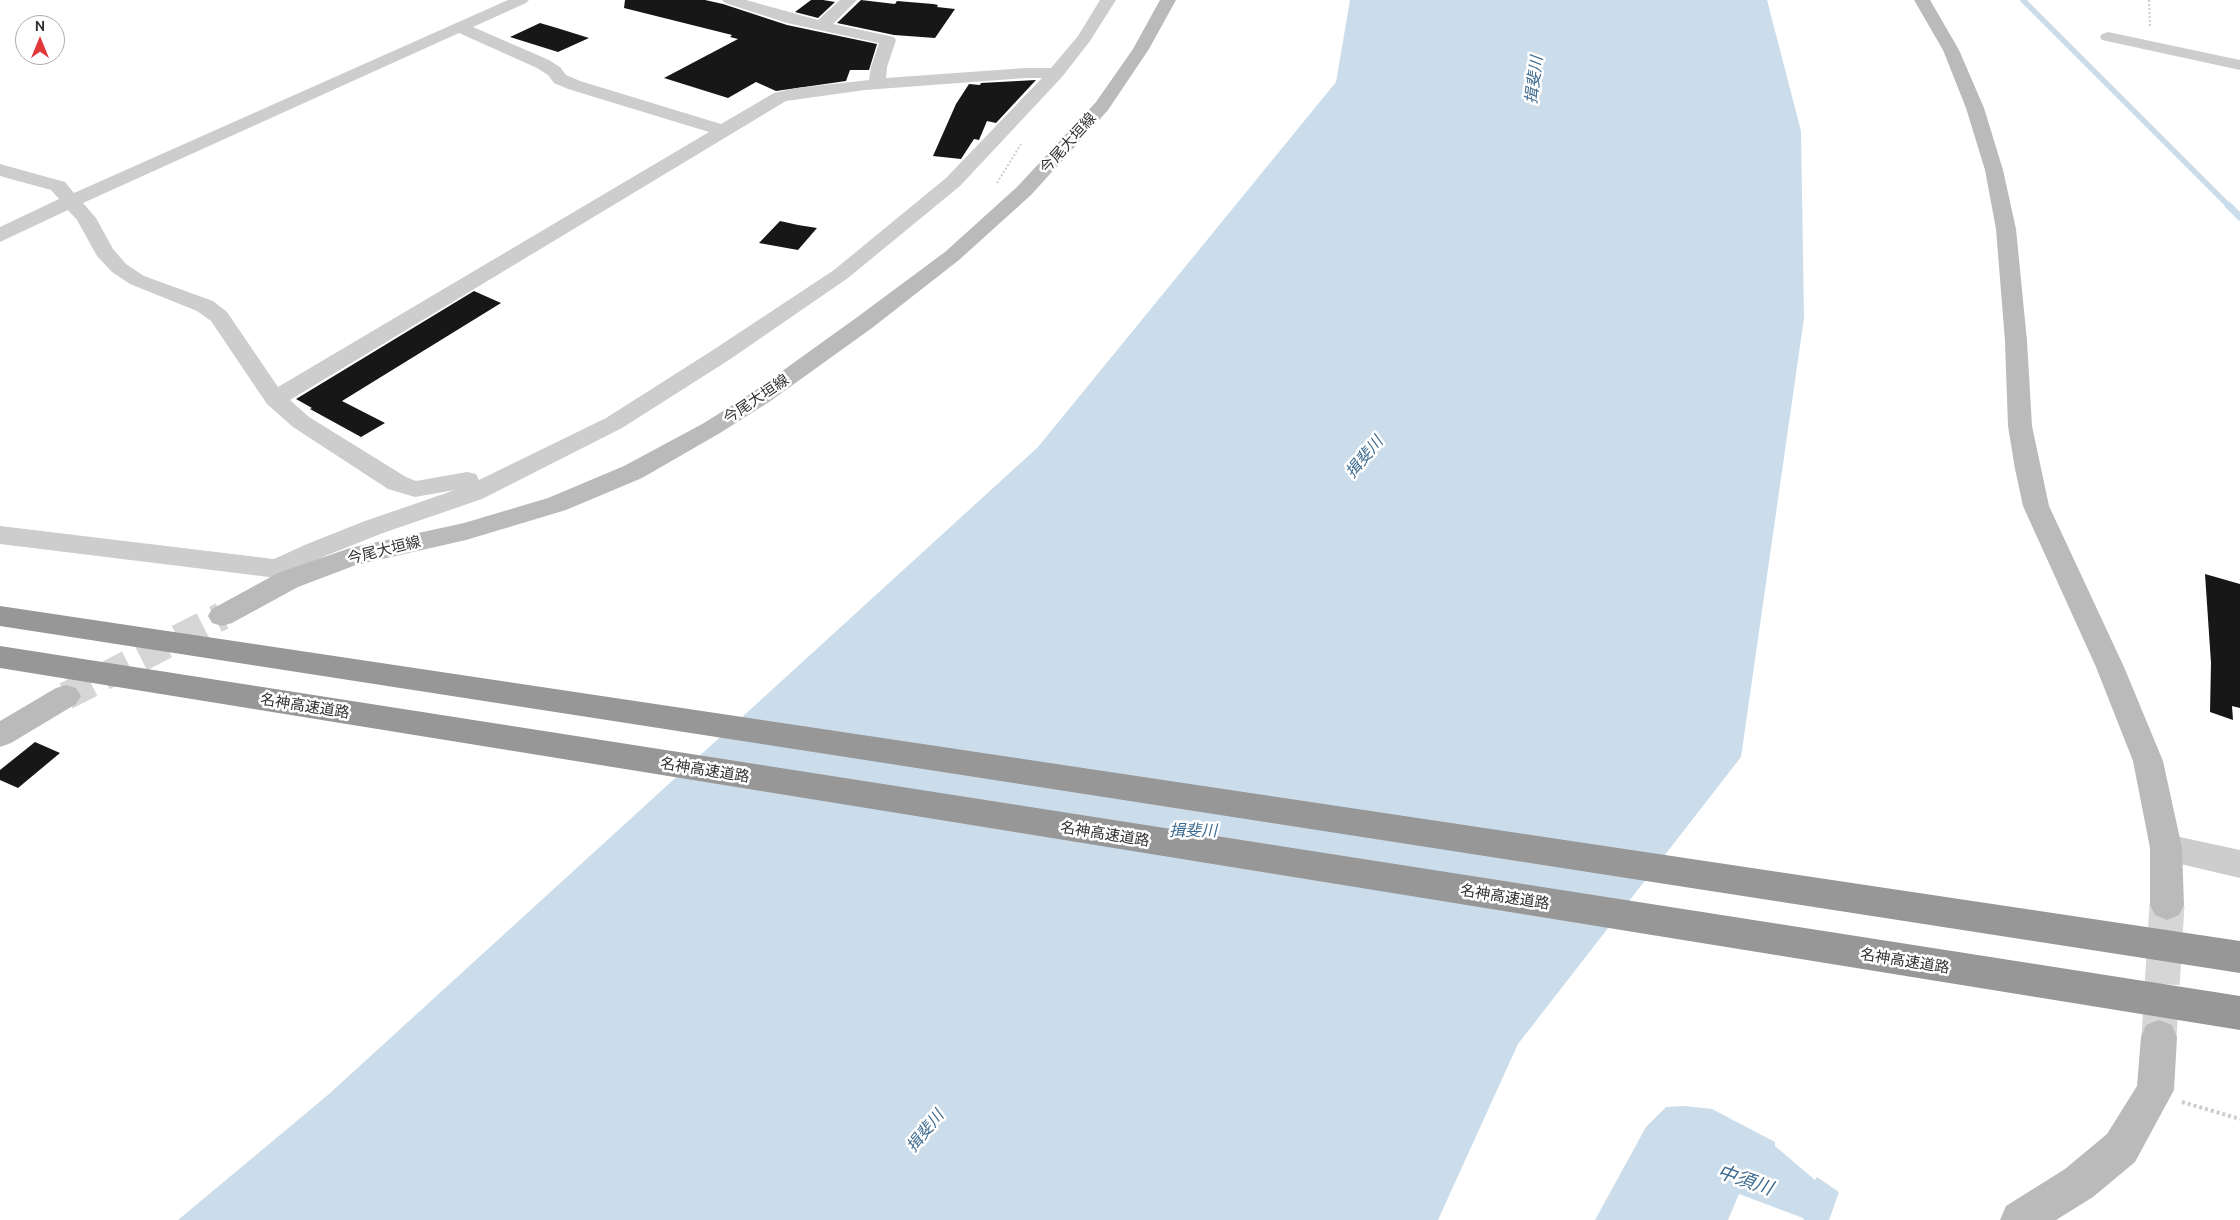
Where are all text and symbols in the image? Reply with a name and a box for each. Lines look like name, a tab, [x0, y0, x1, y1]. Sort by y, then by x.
north arrow	[15, 15, 65, 65]
text: N	[35, 18, 45, 34]
water label: 揖斐川	[1522, 55, 1546, 105]
street label: 今尾大垣線	[1036, 109, 1100, 177]
street label: 今尾大垣線	[720, 371, 792, 427]
water label: 揖斐川	[1341, 432, 1387, 482]
street label: 今尾大垣線	[345, 532, 423, 568]
street label: 名神高速道路	[259, 690, 351, 722]
street label: 名神高速道路	[659, 754, 751, 786]
street label: 名神高速道路	[1059, 818, 1151, 850]
water label: 揖斐川	[1169, 821, 1217, 841]
street label: 名神高速道路	[1459, 881, 1551, 913]
street label: 名神高速道路	[1859, 945, 1951, 977]
water label: 揖斐川	[902, 1106, 948, 1156]
water label: 中須川	[1714, 1160, 1776, 1200]

